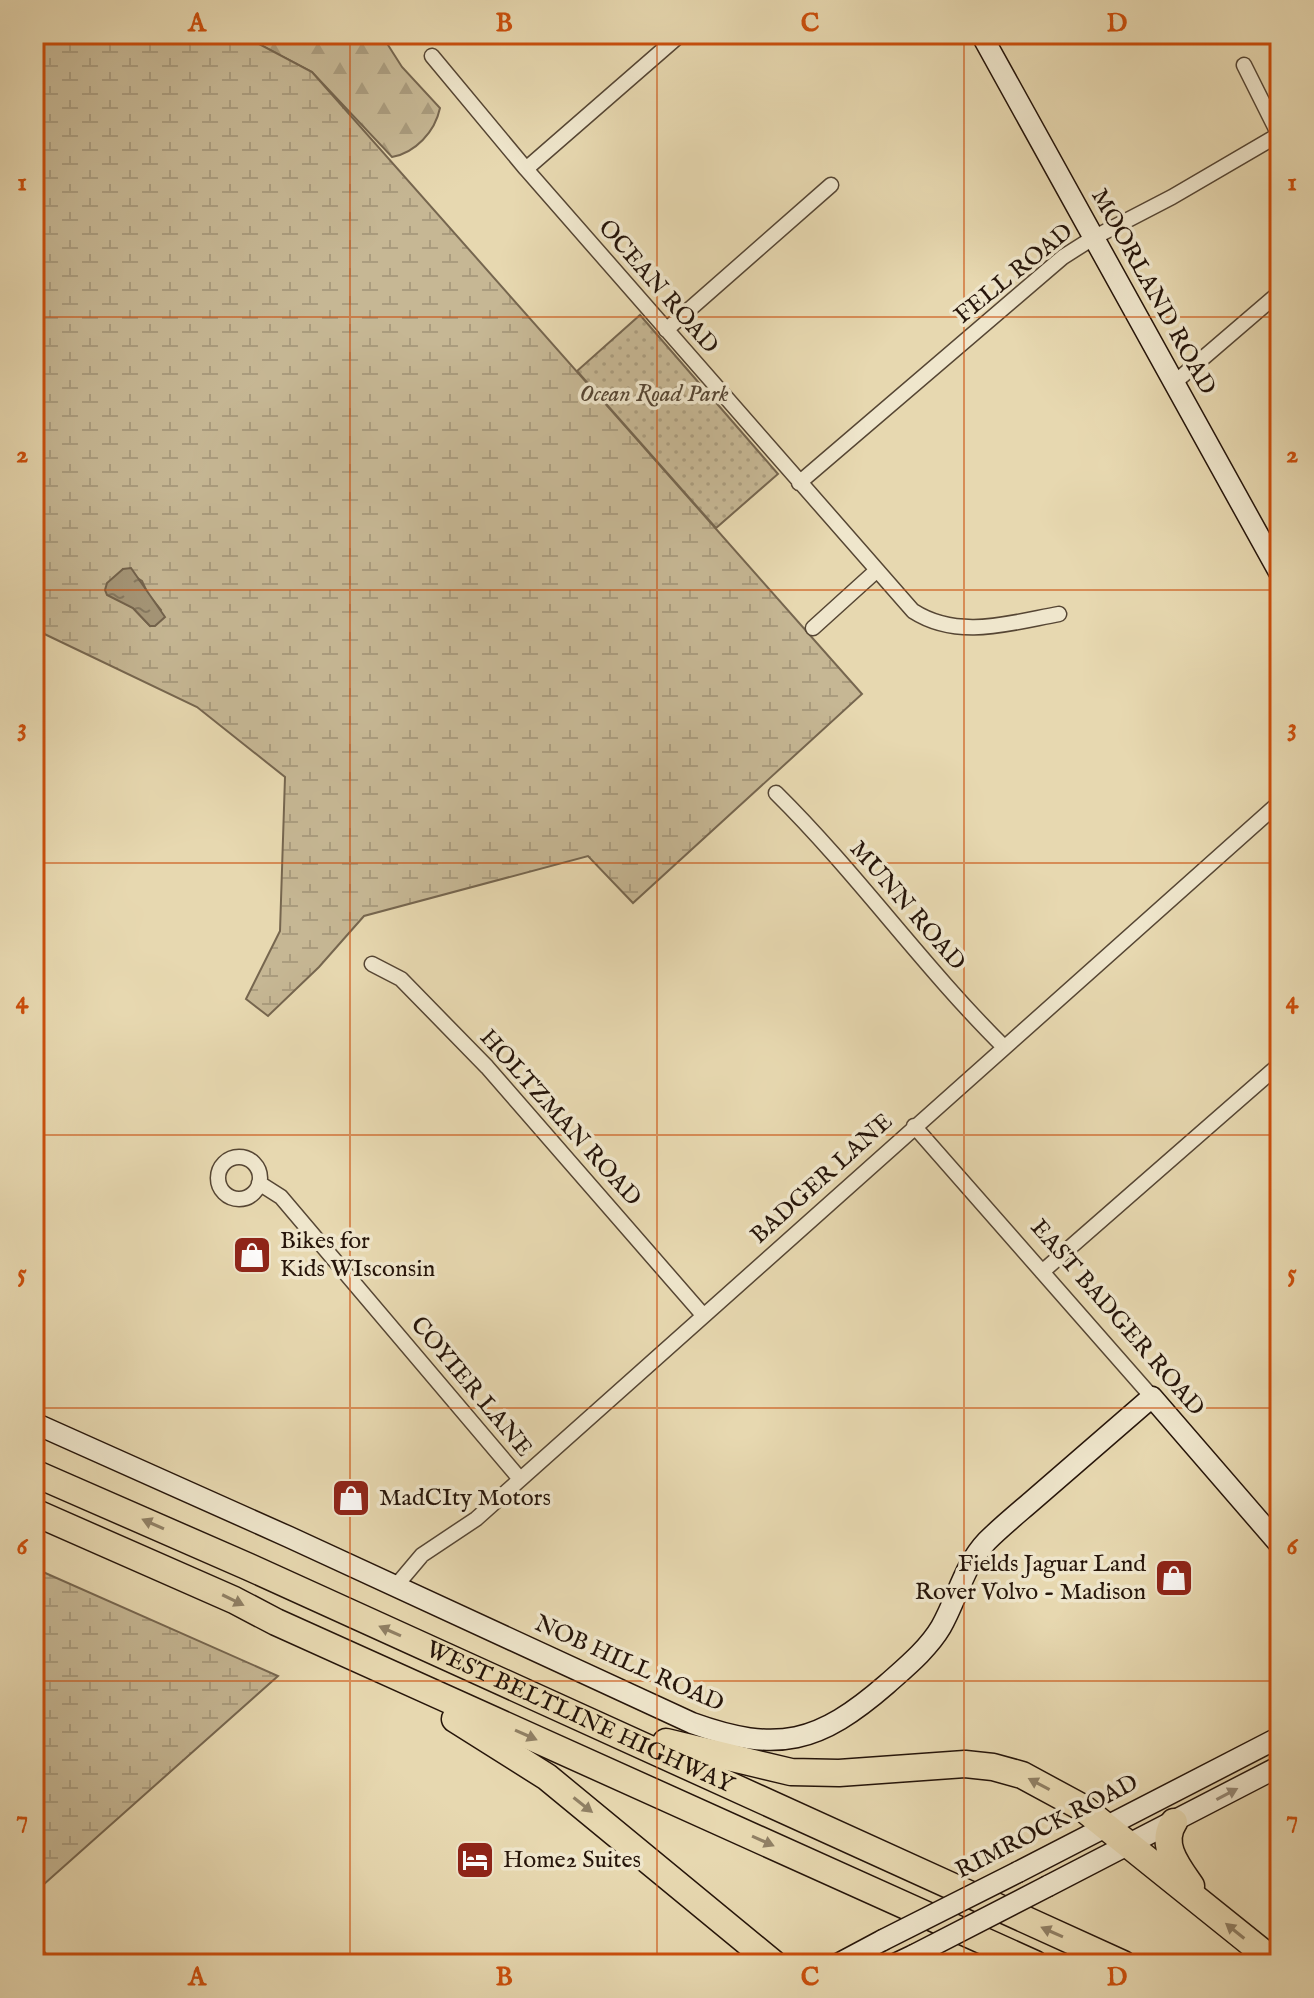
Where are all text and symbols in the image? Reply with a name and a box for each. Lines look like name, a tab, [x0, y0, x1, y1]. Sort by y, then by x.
text: A	[187, 7, 207, 40]
text: B	[495, 7, 513, 40]
text: C	[801, 7, 820, 40]
text: D	[1107, 7, 1128, 40]
text: 1	[17, 166, 27, 199]
text: 1	[1287, 166, 1297, 199]
street label: MOORLAND ROAD	[1083, 183, 1223, 401]
street label: OCEAN ROAD	[591, 213, 725, 361]
street label: FELL ROAD	[948, 217, 1080, 331]
park label: Ocean Road Park	[579, 379, 729, 410]
text: 2	[16, 438, 28, 471]
text: 2	[1286, 438, 1298, 471]
text: 3	[17, 711, 27, 744]
text: 3	[1287, 711, 1297, 744]
street label: MUNN ROAD	[842, 835, 972, 977]
text: 4	[16, 984, 30, 1017]
text: 4	[1286, 984, 1300, 1017]
street label: HOLTZMAN ROAD	[472, 1023, 648, 1213]
street label: BADGER LANE	[744, 1107, 900, 1251]
street label: EAST BADGER ROAD	[1023, 1213, 1211, 1423]
place label: Bikes for Kids WIsconsin	[280, 1226, 436, 1285]
shop icon: Bikes for Kids WIsconsin	[231, 1234, 273, 1276]
text: 5	[17, 1257, 27, 1290]
text: 5	[1287, 1257, 1297, 1290]
street label: COYIER LANE	[403, 1310, 539, 1464]
shop icon: MadCIty Motors	[330, 1477, 372, 1519]
place label: MadCIty Motors	[379, 1483, 551, 1514]
one-way arrow	[141, 1517, 165, 1531]
text: 6	[17, 1530, 29, 1563]
text: 6	[1287, 1530, 1299, 1563]
place label: Fields Jaguar Land Rover Volvo - Madison	[915, 1549, 1146, 1608]
shop icon: Fields Jaguar Land Rover Volvo - Madison	[1153, 1557, 1195, 1599]
one-way arrow	[222, 1593, 245, 1607]
street label: NOB HILL ROAD	[529, 1608, 729, 1720]
one-way arrow	[379, 1624, 402, 1638]
street label: WEST BELTLINE HIGHWAY	[421, 1634, 740, 1801]
one-way arrow	[514, 1728, 538, 1741]
street label: RIMROCK ROAD	[950, 1768, 1144, 1886]
one-way arrow	[1028, 1777, 1051, 1790]
one-way arrow	[1216, 1788, 1238, 1802]
one-way arrow	[573, 1797, 593, 1813]
text: 7	[16, 1803, 28, 1836]
text: 7	[1286, 1803, 1298, 1836]
one-way arrow	[751, 1835, 775, 1848]
hotel icon: Home2 Suites	[454, 1839, 496, 1881]
place label: Home2 Suites	[503, 1845, 641, 1876]
one-way arrow	[1225, 1923, 1245, 1940]
one-way arrow	[1040, 1925, 1064, 1938]
text: A	[187, 1961, 207, 1994]
text: B	[495, 1961, 513, 1994]
text: C	[801, 1961, 820, 1994]
text: D	[1107, 1961, 1128, 1994]

